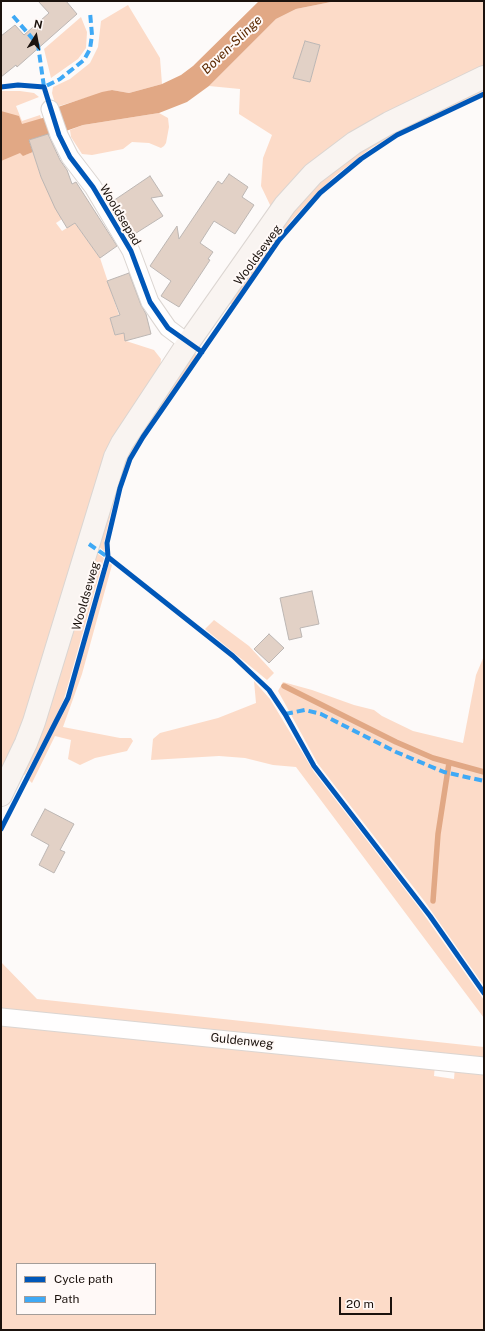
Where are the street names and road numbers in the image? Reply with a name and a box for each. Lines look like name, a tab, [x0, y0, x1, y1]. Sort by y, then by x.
street label: Wooldsepad	[96, 182, 144, 248]
street label: Wooldseweg	[231, 222, 285, 288]
street label: Wooldseweg	[69, 560, 103, 632]
street label: Guldenweg	[210, 1031, 274, 1051]

